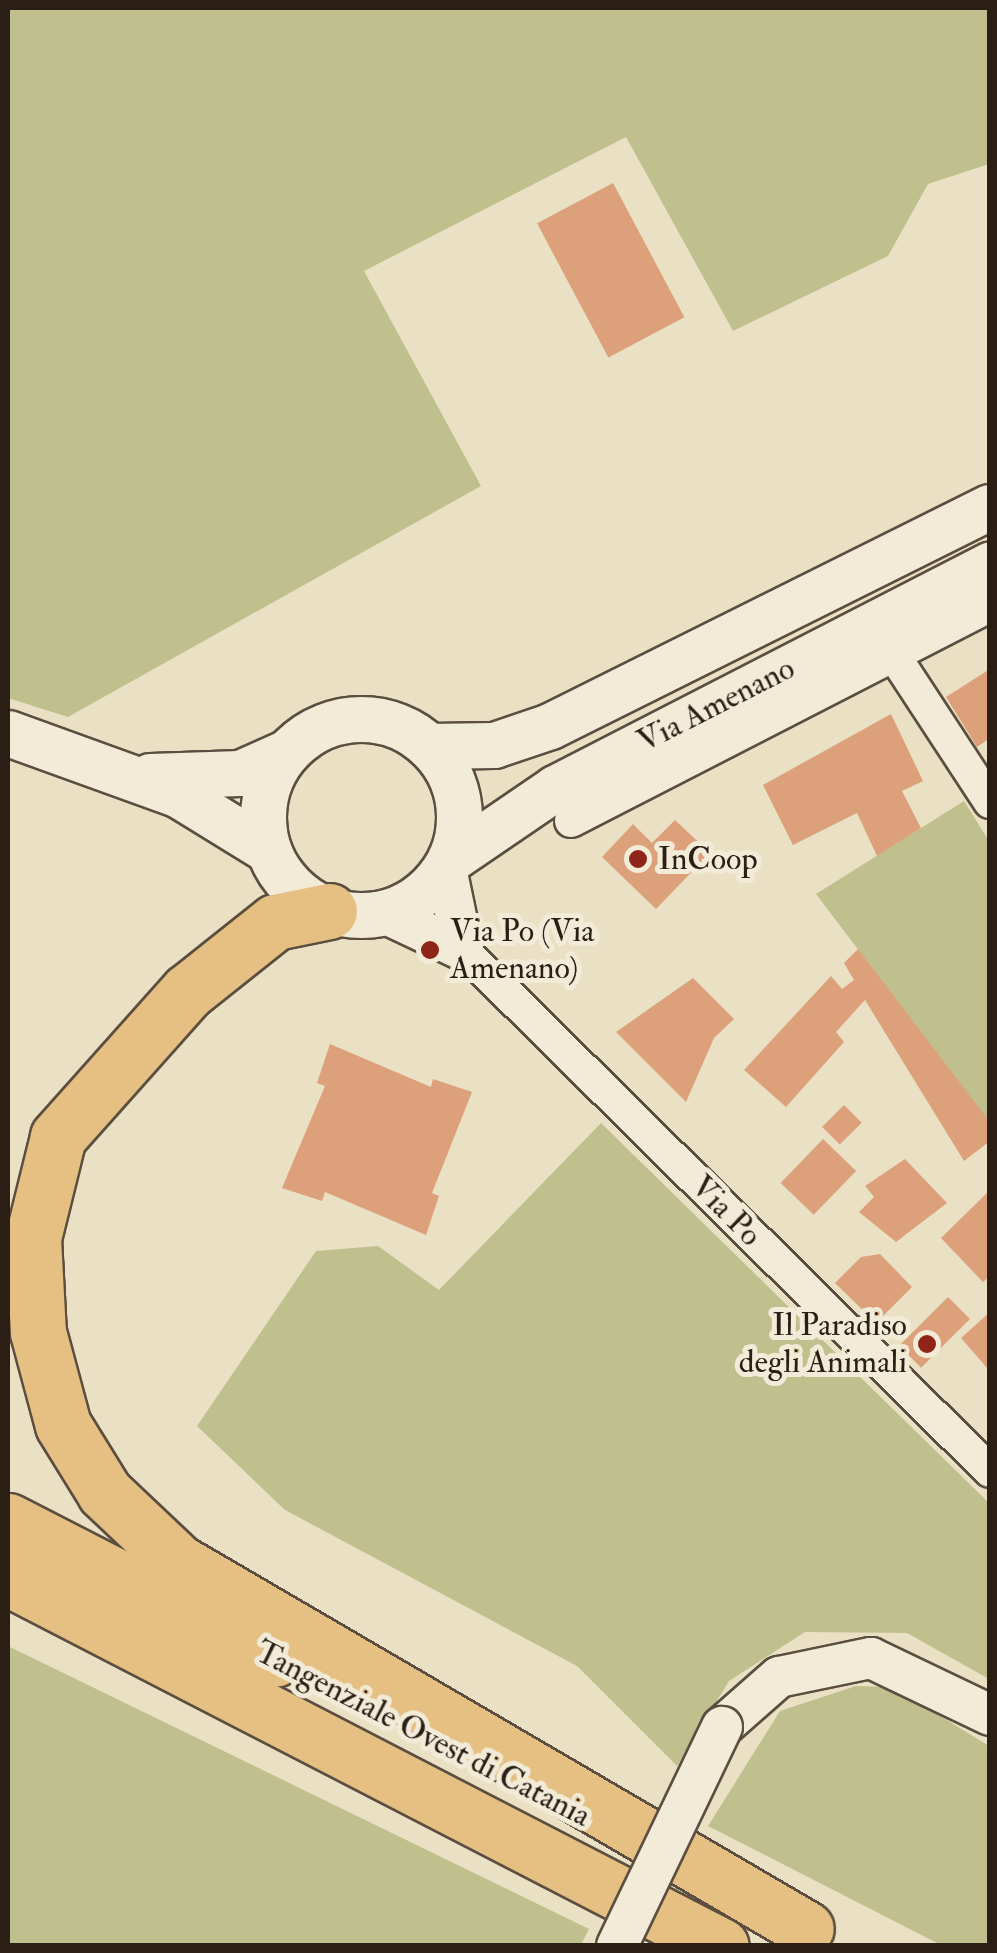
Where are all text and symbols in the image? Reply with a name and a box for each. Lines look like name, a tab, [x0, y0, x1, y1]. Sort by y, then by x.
street label: Via Amenano	[631, 649, 801, 761]
place label: InCoop	[658, 840, 758, 878]
marker: InCoop	[627, 848, 649, 870]
place label: Via Po (Via Amenano)	[450, 913, 594, 988]
marker: Via Po (Via Amenano)	[419, 939, 441, 961]
street label: Via Po	[683, 1168, 769, 1254]
place label: Il Paradiso degli Animali	[739, 1307, 907, 1382]
marker: Il Paradiso degli Animali	[916, 1333, 938, 1355]
street label: Tangenziale Ovest di Catania	[249, 1633, 597, 1835]

